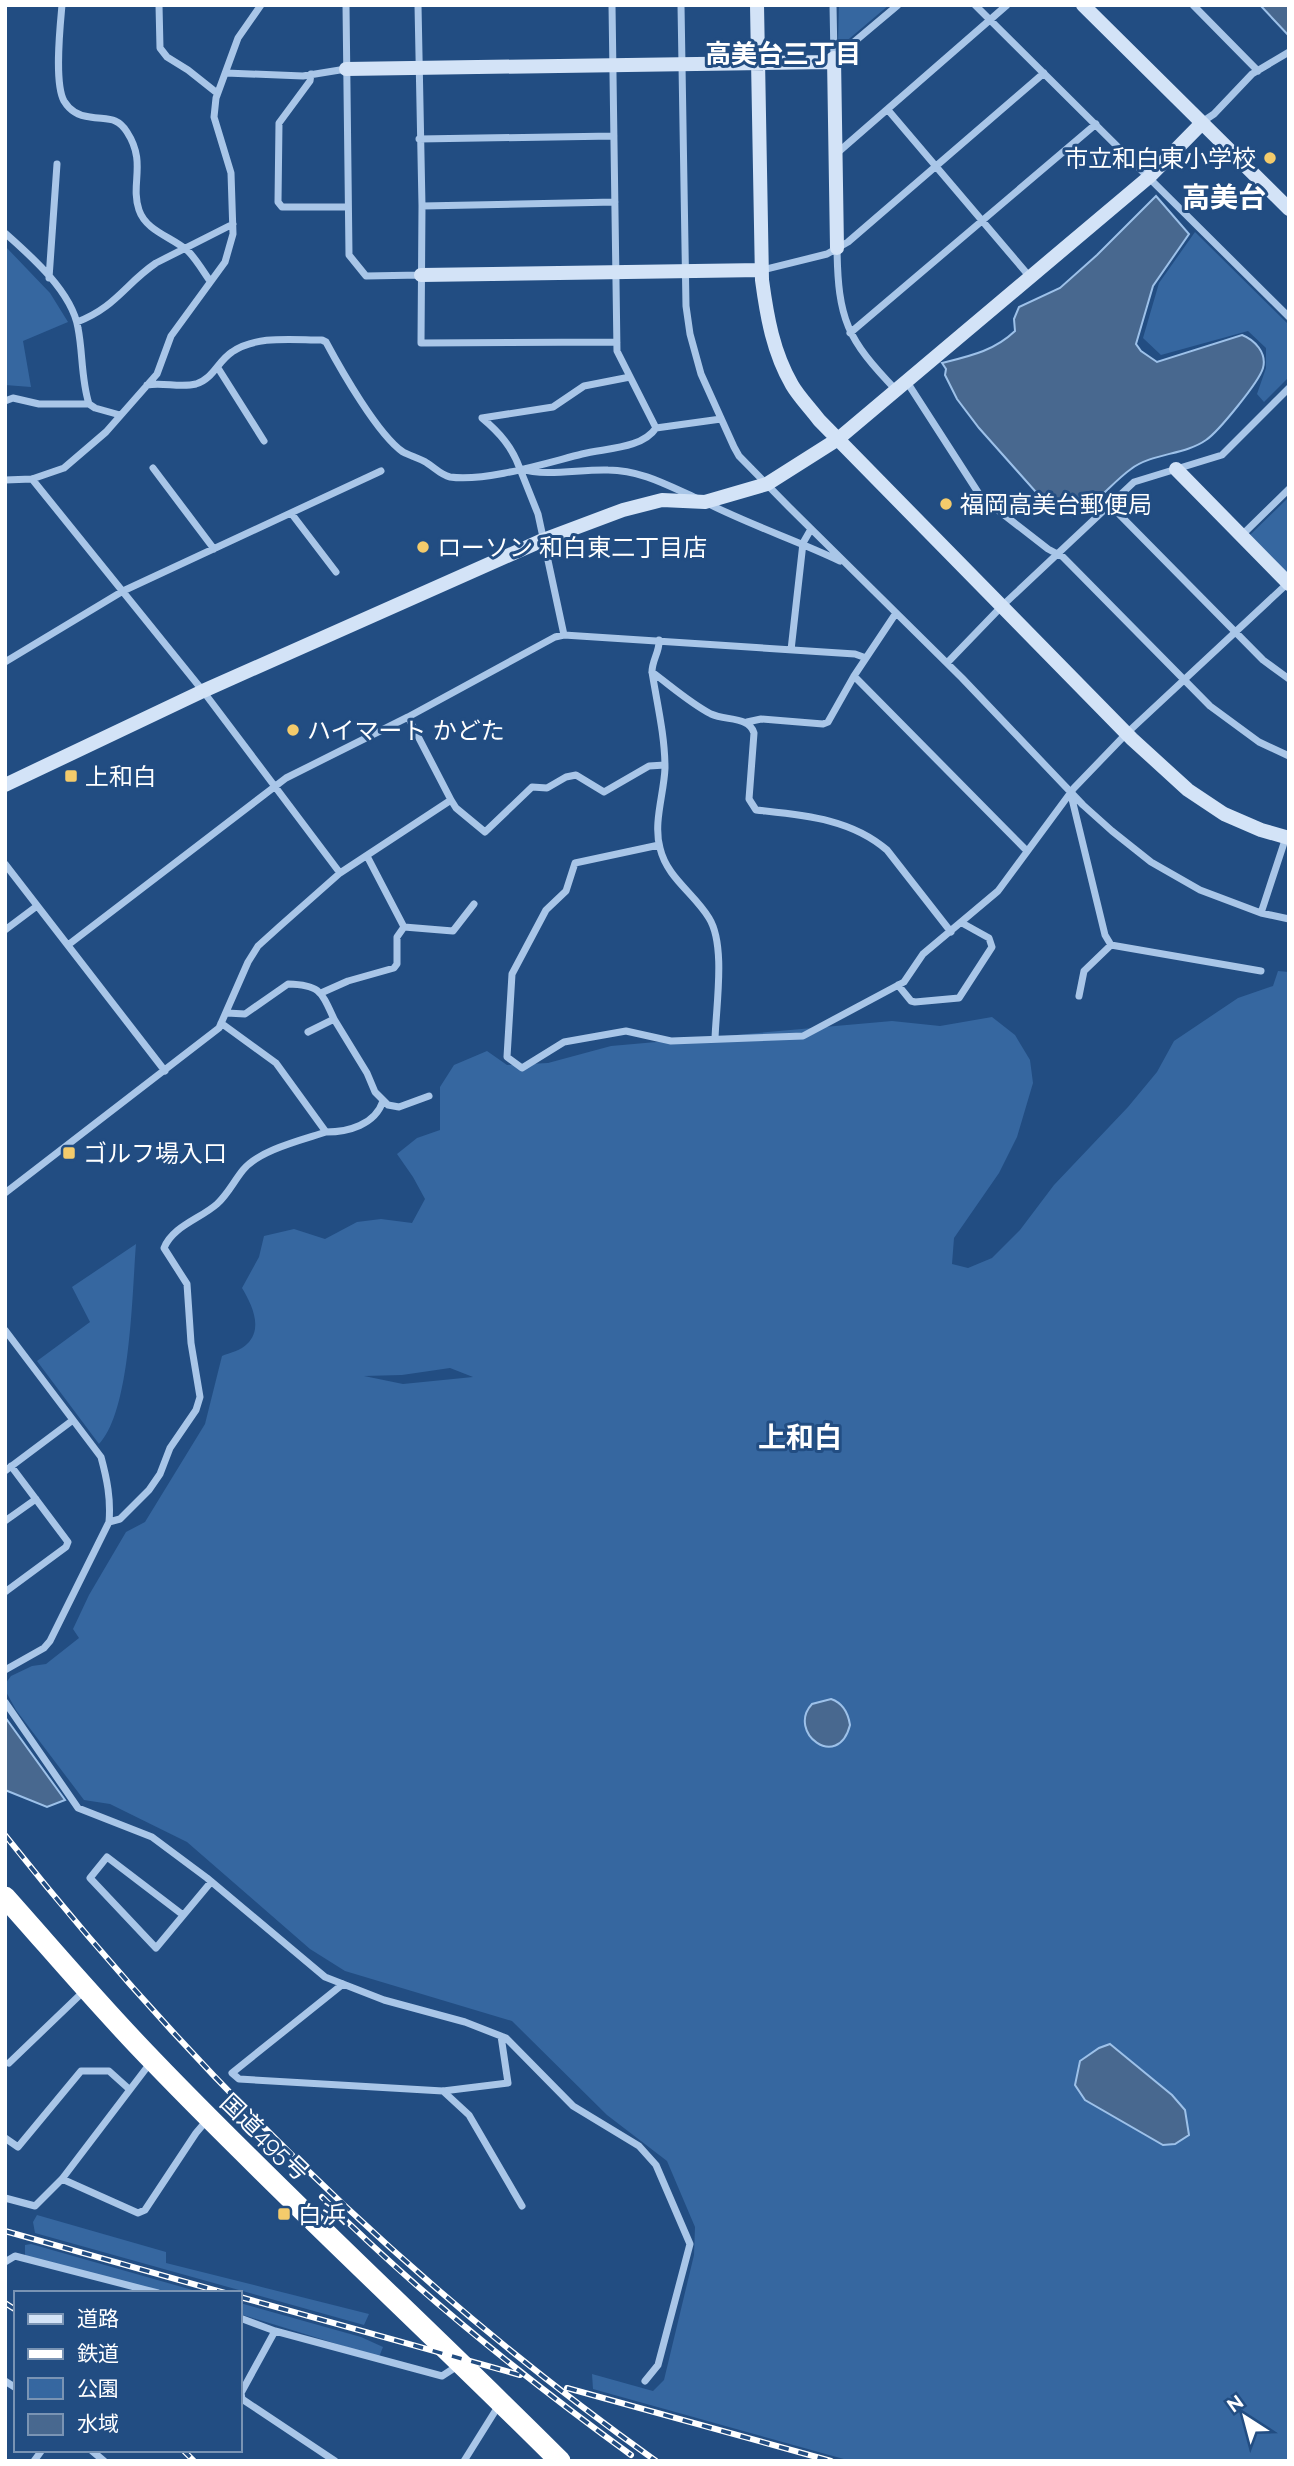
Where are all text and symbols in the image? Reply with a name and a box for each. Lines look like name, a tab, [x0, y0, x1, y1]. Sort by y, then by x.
district label: 高美台三丁目	[705, 39, 861, 69]
place label: 市立和白東小学校	[1064, 144, 1256, 173]
marker: 市立和白東小学校	[1262, 150, 1278, 166]
district label: 高美台	[1182, 181, 1266, 214]
place label: 福岡高美台郵便局	[960, 490, 1152, 519]
marker: 福岡高美台郵便局	[938, 496, 954, 512]
place label: ローソン 和白東二丁目店	[437, 533, 707, 562]
marker: ローソン 和白東二丁目店	[415, 539, 431, 555]
place label: ハイマート かどた	[307, 716, 505, 745]
marker: ハイマート かどた	[285, 722, 301, 738]
place label: 上和白	[85, 762, 157, 791]
marker: 上和白	[63, 768, 79, 784]
place label: ゴルフ場入口	[83, 1139, 227, 1168]
marker: ゴルフ場入口	[61, 1145, 77, 1161]
district label: 上和白	[758, 1421, 842, 1454]
street label: 国道495号	[215, 2088, 315, 2186]
place label: 白浜	[298, 2200, 346, 2229]
marker: 白浜	[276, 2206, 292, 2222]
legend	[14, 2291, 242, 2452]
text: 道路	[77, 2306, 119, 2331]
text: 鉄道	[77, 2341, 119, 2366]
text: 公園	[77, 2376, 119, 2401]
north arrow	[1210, 2382, 1280, 2452]
text: N	[1223, 2390, 1247, 2416]
text: 水域	[77, 2411, 119, 2436]

